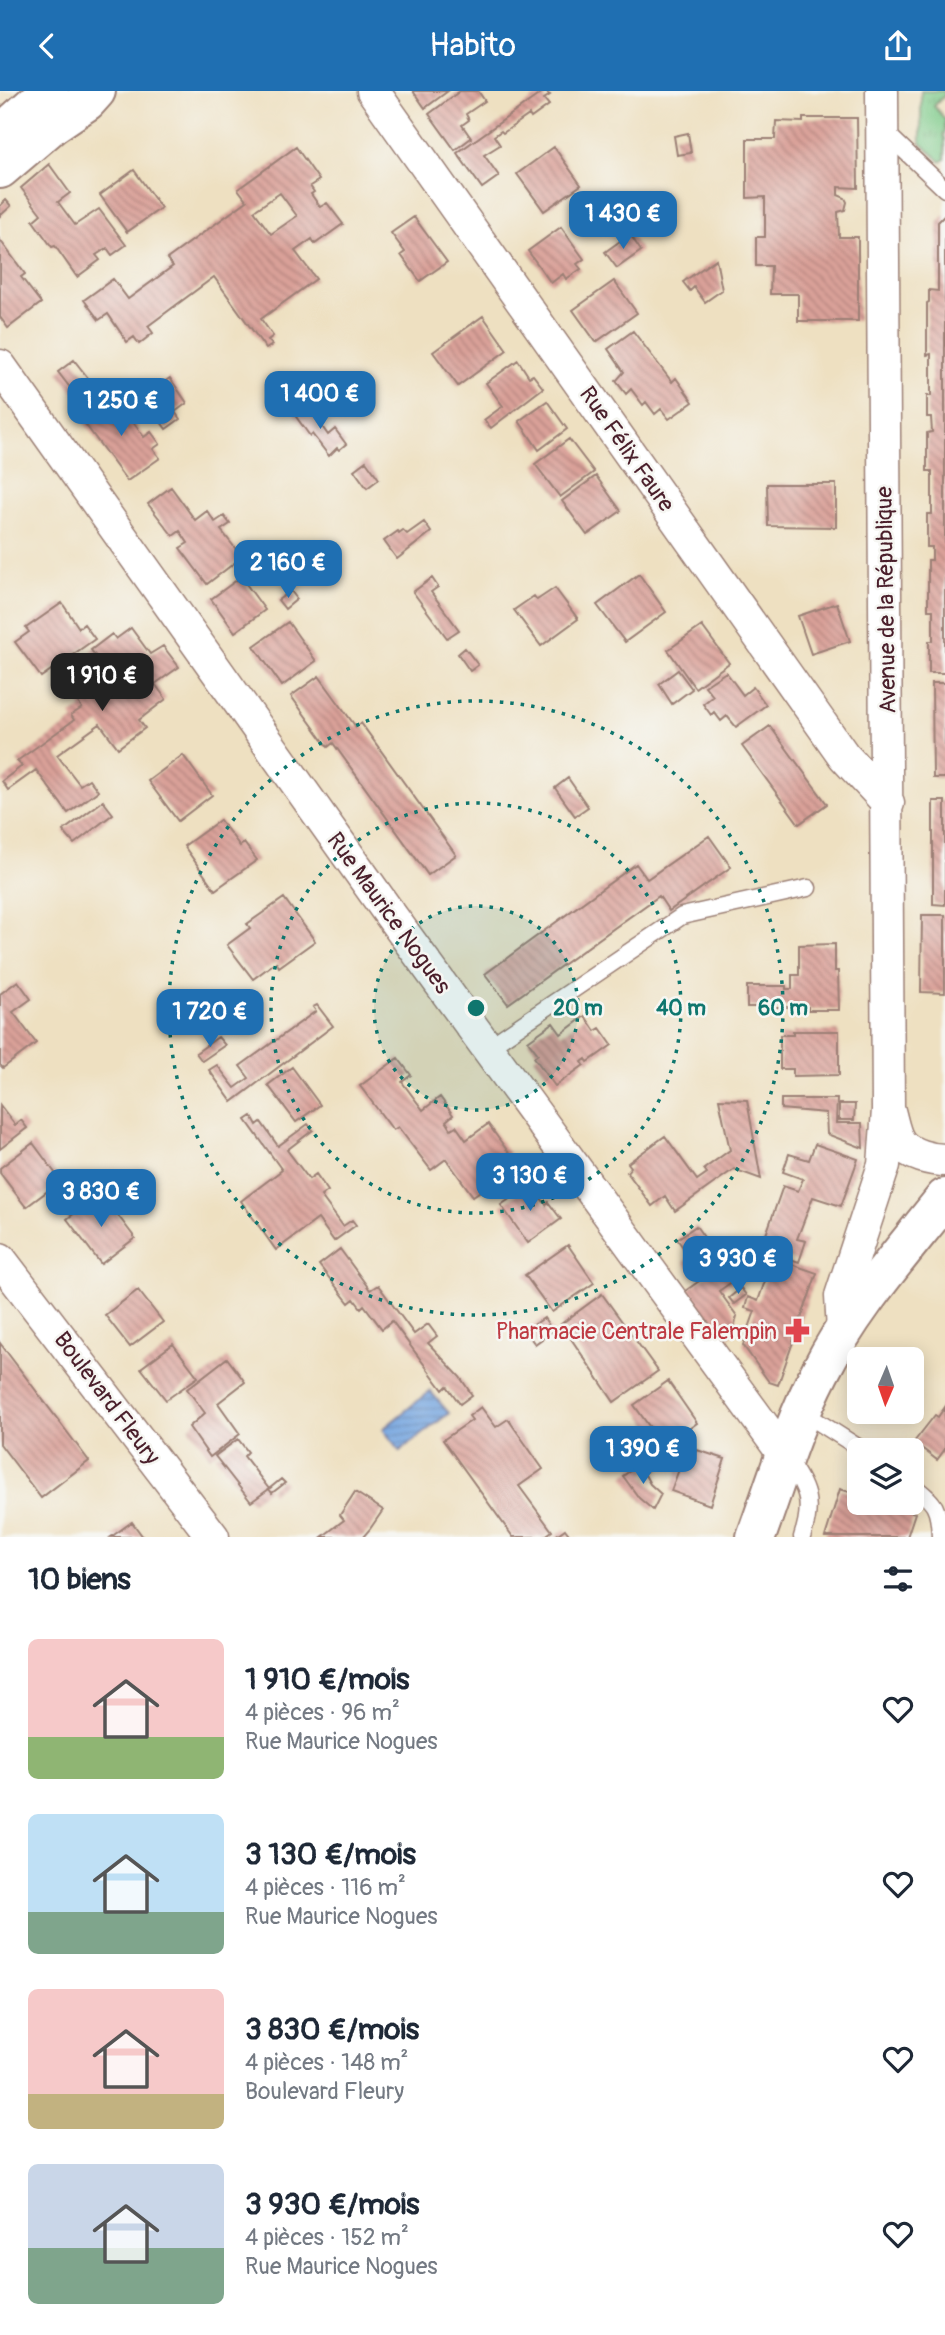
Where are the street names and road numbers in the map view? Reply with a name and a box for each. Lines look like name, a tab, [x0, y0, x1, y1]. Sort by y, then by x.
street label: Rue Félix Faure	[573, 381, 681, 518]
street label: Avenue de la République	[870, 486, 902, 714]
street label: Rue Maurice Nogues	[321, 827, 457, 999]
street label: Boulevard Fleury	[48, 1326, 167, 1470]

